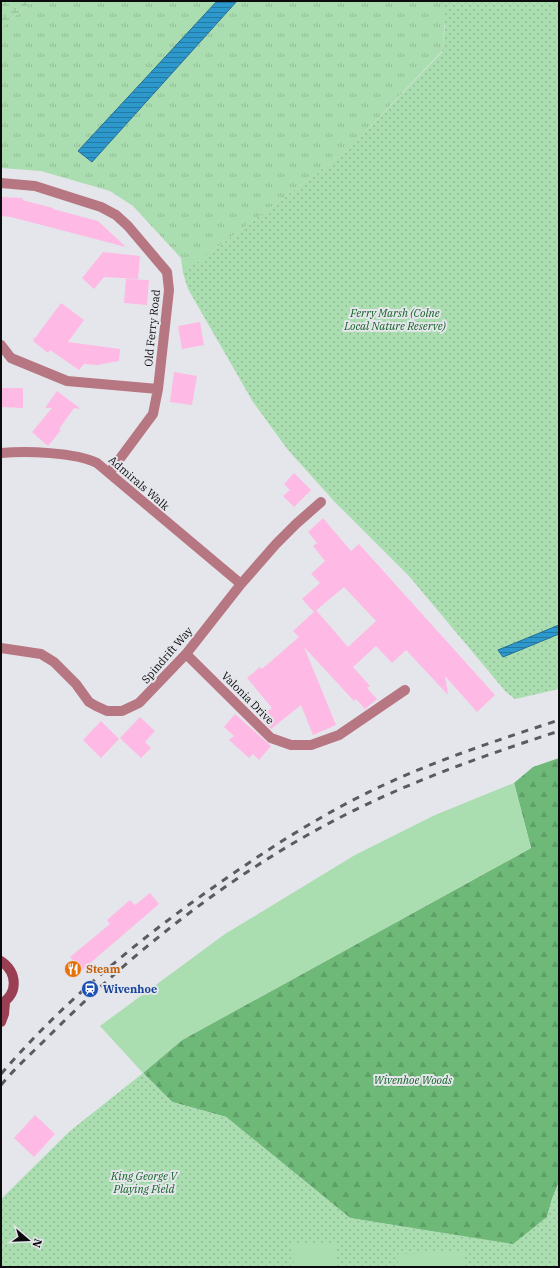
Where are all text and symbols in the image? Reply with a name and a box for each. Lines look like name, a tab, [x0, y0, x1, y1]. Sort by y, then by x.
street label: Old Ferry Road	[141, 288, 163, 367]
park label: Ferry Marsh (Colne Local Nature Reserve)	[343, 306, 447, 333]
street label: Admirals Walk	[106, 453, 173, 514]
street label: Spindrift Way	[139, 624, 196, 686]
street label: Valonia Drive	[219, 669, 277, 727]
restaurant icon: Steam	[63, 959, 83, 979]
place label: Steam	[86, 962, 121, 976]
station icon: Wivenhoe	[80, 979, 100, 999]
place label: Wivenhoe	[103, 982, 157, 996]
park label: Wivenhoe Woods	[374, 1073, 453, 1087]
park label: King George V Playing Field	[110, 1169, 178, 1196]
north arrow	[8, 1220, 48, 1260]
text: N	[29, 1237, 45, 1250]

